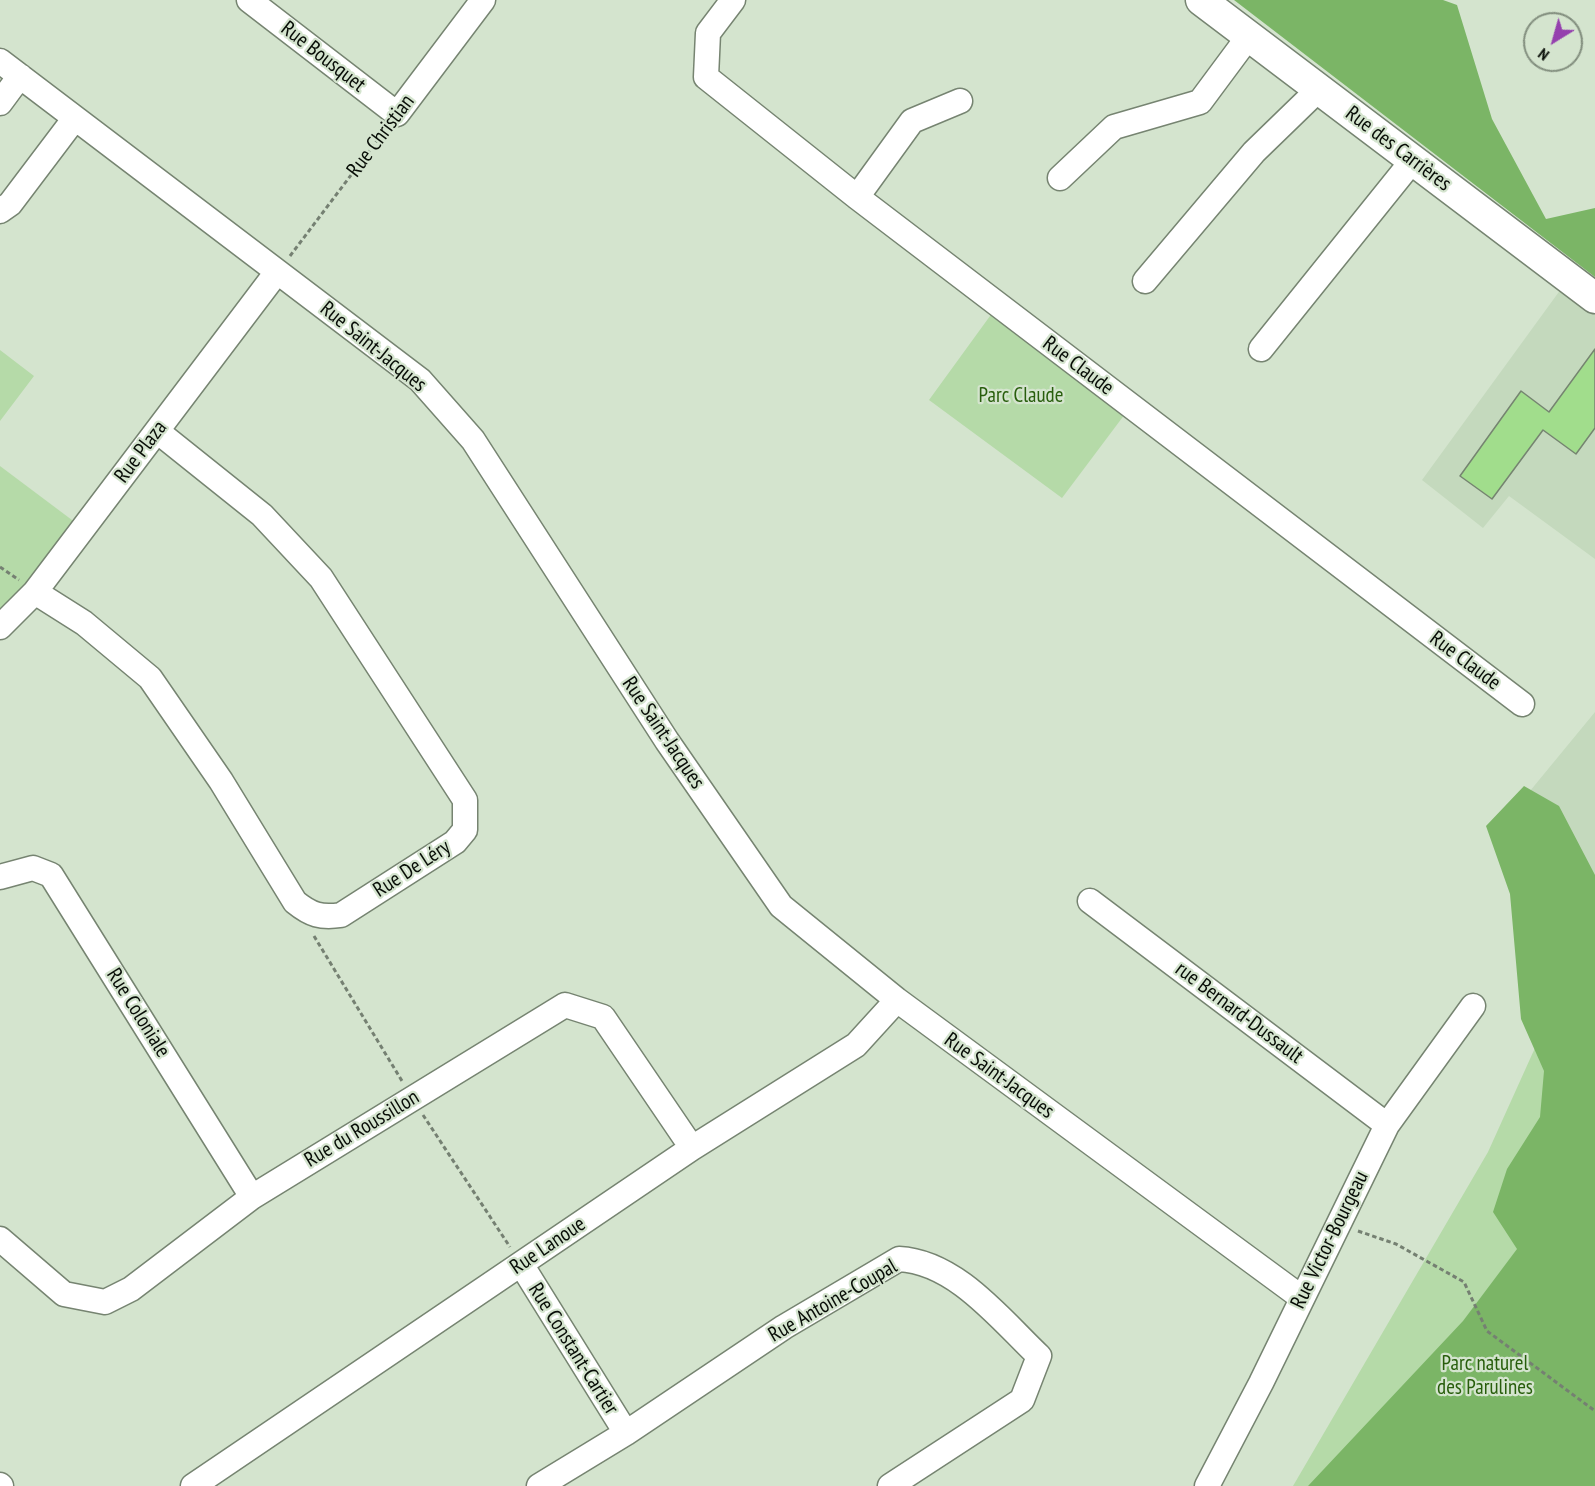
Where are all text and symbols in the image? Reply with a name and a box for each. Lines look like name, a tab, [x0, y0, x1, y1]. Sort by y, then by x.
north arrow	[1523, 12, 1583, 72]
street label: Rue Bousquet	[276, 16, 370, 98]
text: N	[1534, 44, 1553, 65]
street label: Rue Christian	[342, 90, 420, 182]
street label: Rue des Carrières	[1340, 101, 1456, 197]
street label: Rue Saint-Jacques	[315, 296, 431, 398]
street label: Rue Claude	[1038, 331, 1118, 401]
park label: Parc Claude	[979, 383, 1063, 409]
street label: Rue Plaza	[110, 416, 172, 488]
street label: Rue Claude	[1425, 626, 1505, 696]
street label: Rue Saint-Jacques	[616, 672, 710, 794]
street label: Rue De Léry	[369, 835, 455, 903]
street label: rue Bernard-Dussault	[1170, 957, 1308, 1069]
street label: Rue Coloniale	[101, 964, 175, 1062]
street label: Rue Saint-Jacques	[939, 1028, 1059, 1124]
street label: Rue du Roussillon	[300, 1085, 424, 1173]
street label: Rue Victor-Bourgeau	[1286, 1167, 1374, 1313]
street label: Rue Lanoue	[506, 1212, 590, 1280]
street label: Rue Antoine-Coupal	[764, 1254, 902, 1348]
street label: Rue Constant-Cartier	[522, 1279, 624, 1419]
park label: Parc naturel des Parulines	[1437, 1351, 1533, 1401]

